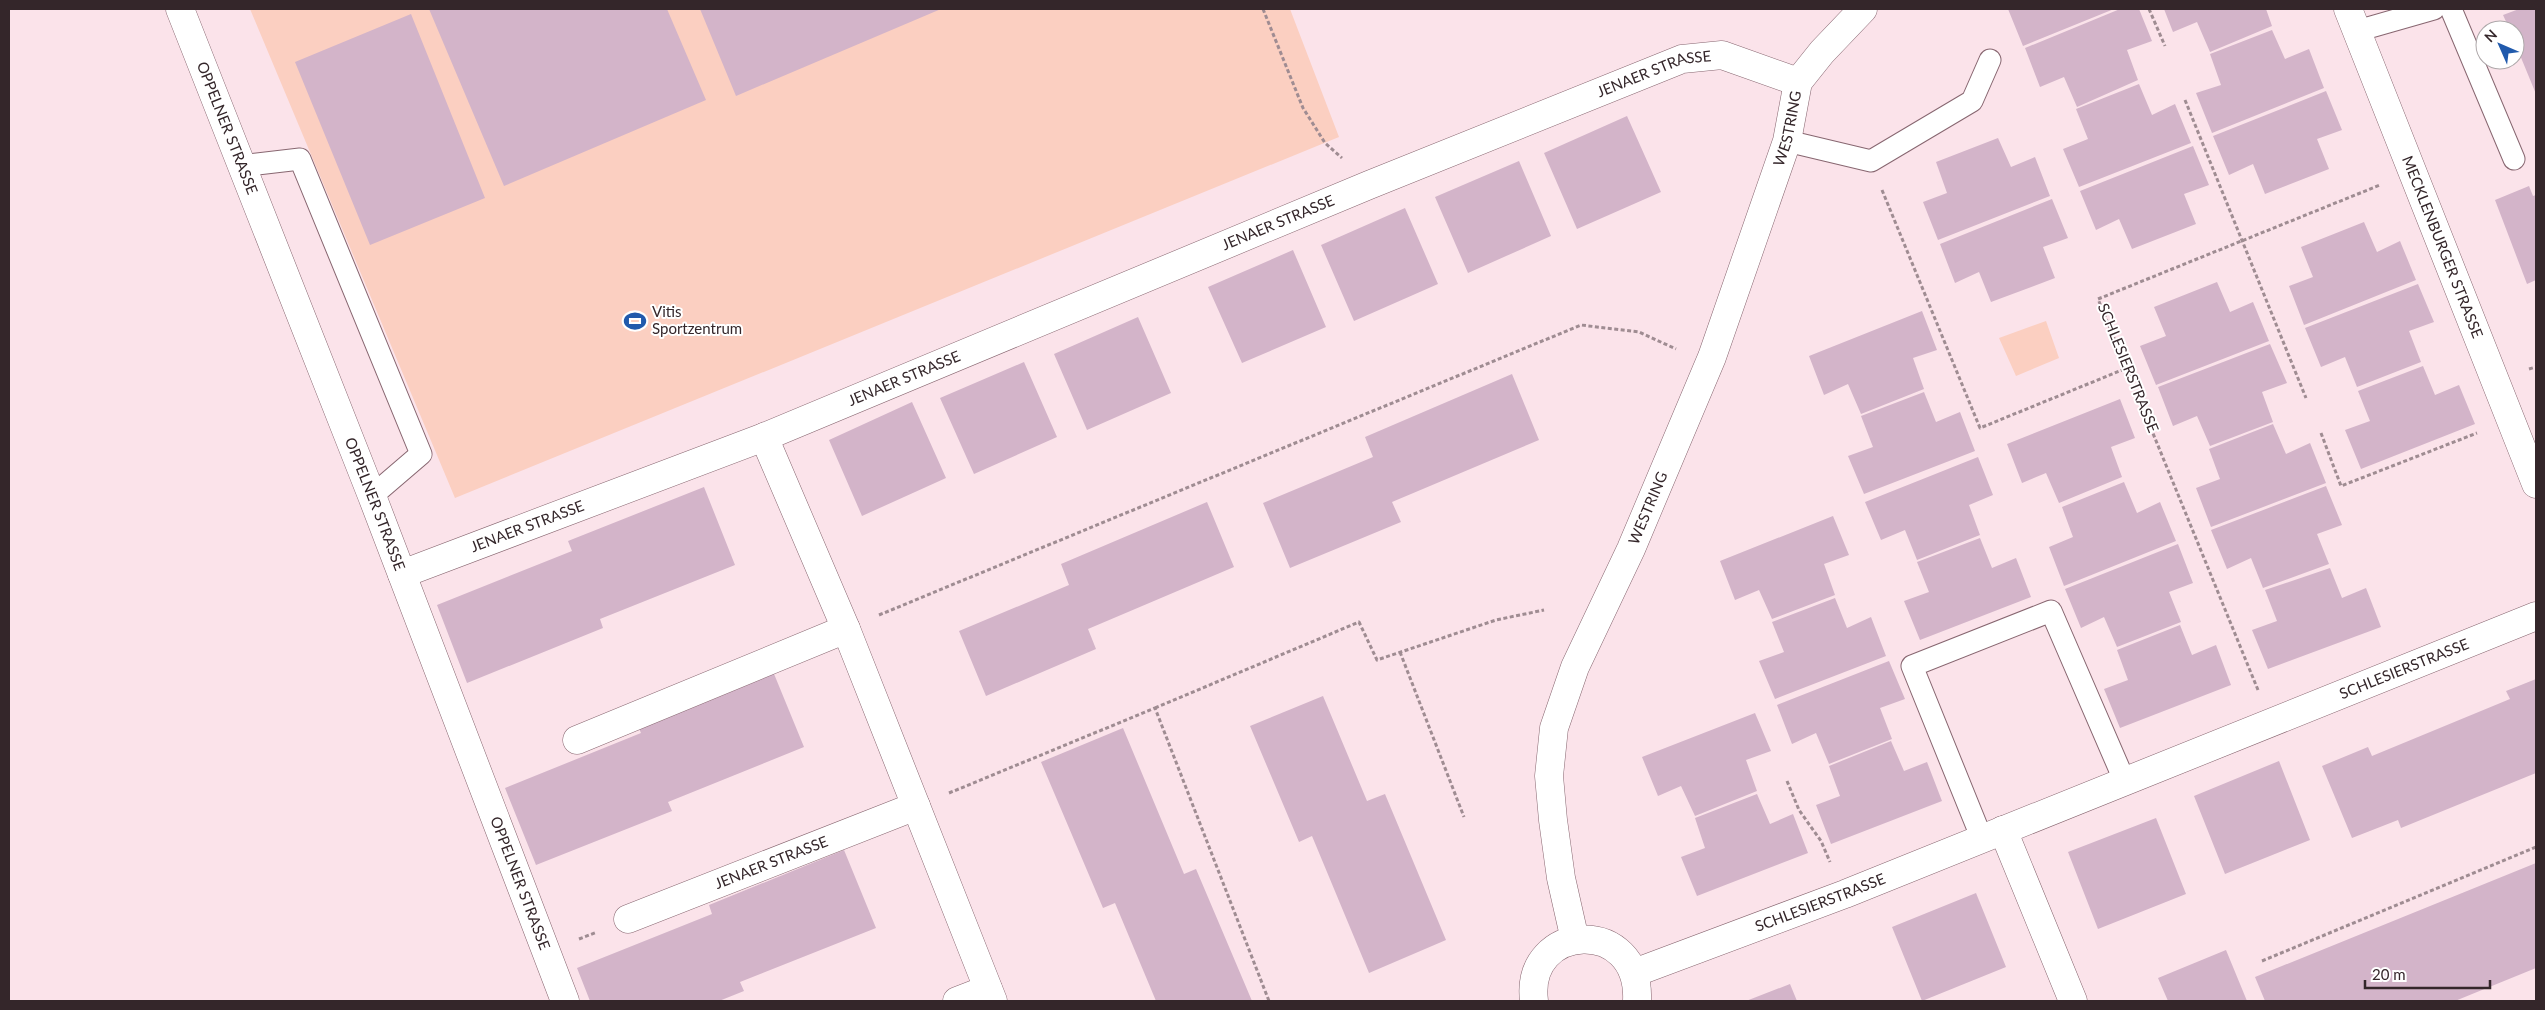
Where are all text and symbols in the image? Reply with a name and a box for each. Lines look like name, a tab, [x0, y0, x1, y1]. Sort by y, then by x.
north arrow	[2475, 20, 2525, 70]
text: N	[2481, 26, 2500, 45]
street label: JENAER STRASSE	[1594, 46, 1712, 100]
street label: OPPELNER STRASSE	[194, 59, 262, 197]
street label: WESTRING	[1769, 89, 1804, 169]
street label: MECKLENBURGER STRASSE	[2399, 153, 2487, 340]
street label: JENAER STRASSE	[1219, 191, 1337, 253]
street label: SCHLESIERSTRASSE	[2095, 300, 2163, 435]
place label: Vitis Sportzentrum	[652, 302, 742, 337]
sports icon: Vitis Sportzentrum	[622, 308, 648, 334]
street label: JENAER STRASSE	[845, 346, 963, 409]
street label: OPPELNER STRASSE	[342, 435, 410, 573]
street label: WESTRING	[1624, 469, 1671, 547]
street label: JENAER STRASSE	[468, 496, 586, 555]
street label: SCHLESIERSTRASSE	[2336, 634, 2471, 702]
street label: OPPELNER STRASSE	[487, 814, 555, 952]
street label: JENAER STRASSE	[712, 832, 830, 892]
street label: SCHLESIERSTRASSE	[1752, 869, 1888, 935]
scale bar	[2365, 958, 2490, 990]
text: 20 m	[2372, 965, 2406, 983]

